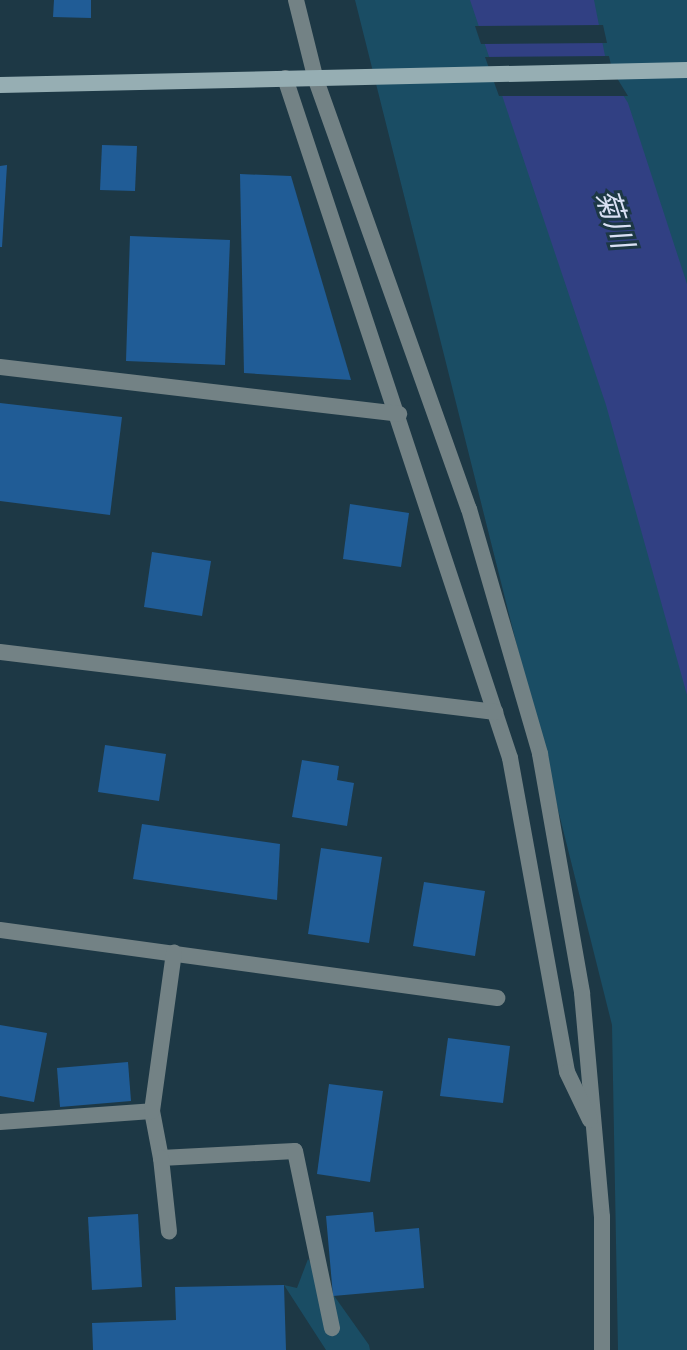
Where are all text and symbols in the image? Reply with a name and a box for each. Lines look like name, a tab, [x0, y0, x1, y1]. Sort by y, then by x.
water label: 菊川	[590, 184, 642, 252]

